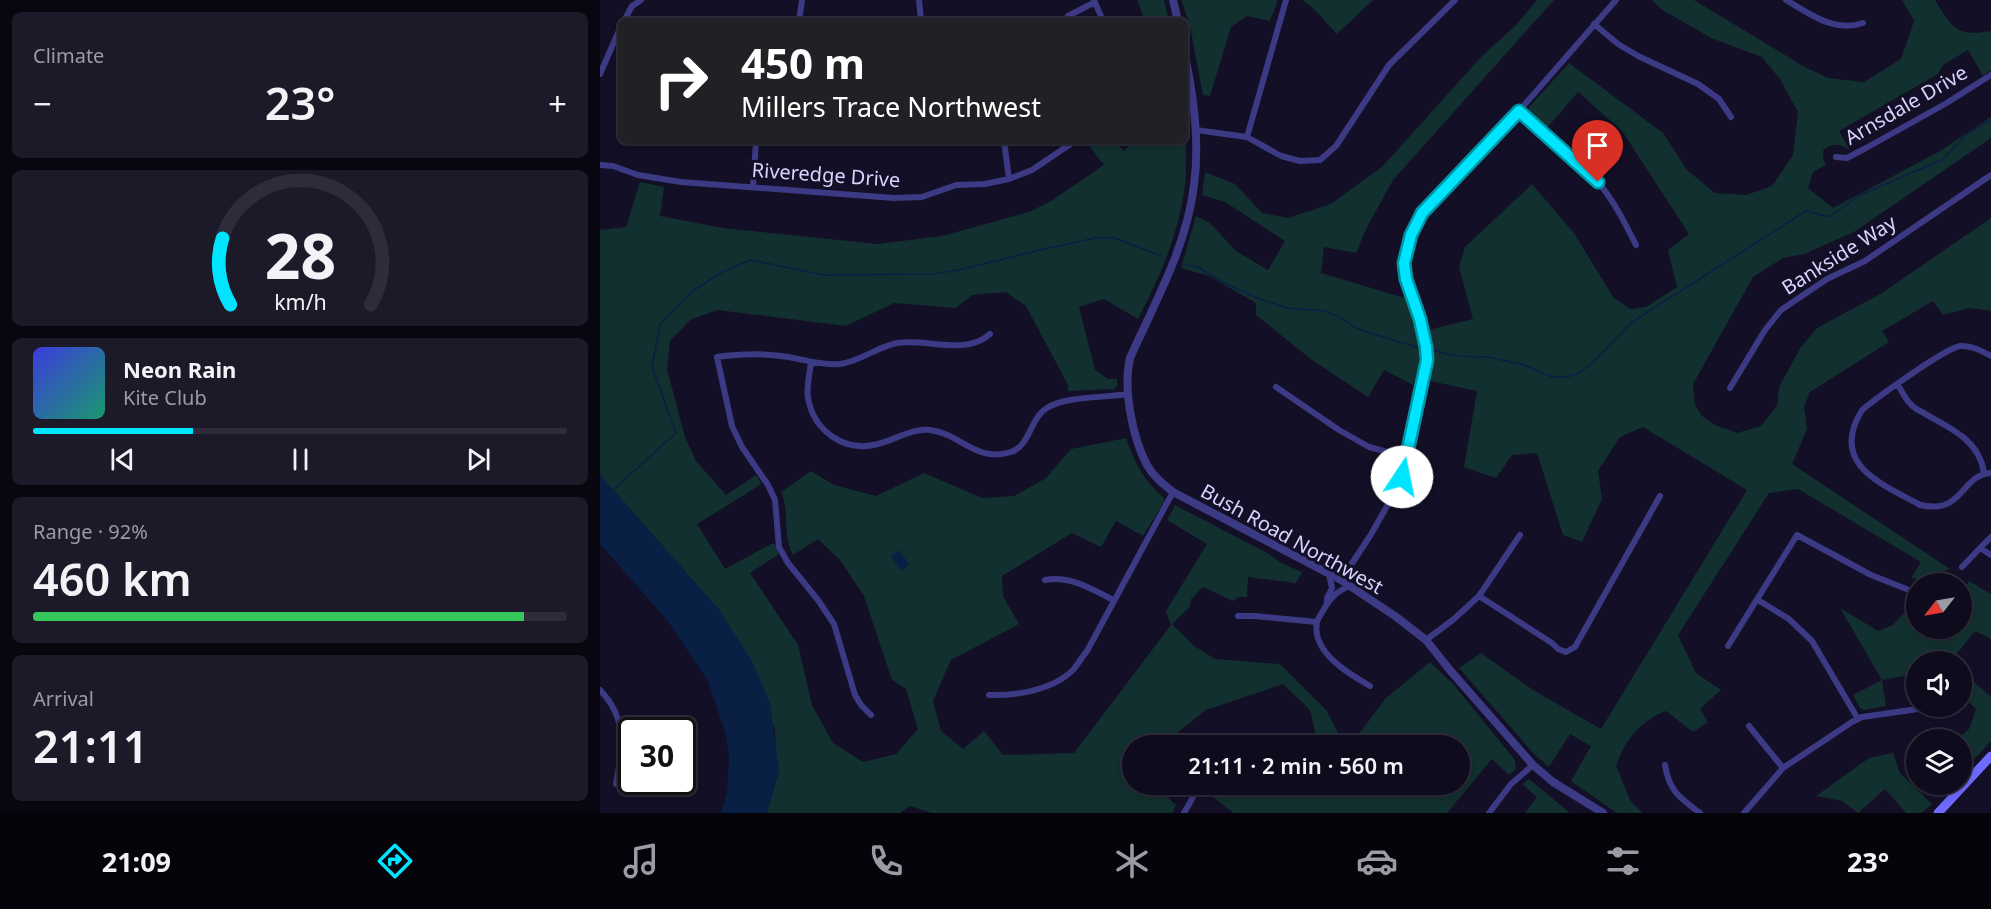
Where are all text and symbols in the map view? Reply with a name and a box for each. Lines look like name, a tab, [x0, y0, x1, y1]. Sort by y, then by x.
text: 450 m	[741, 34, 865, 91]
text: Climate	[33, 42, 104, 69]
icon: right	[642, 42, 720, 120]
street label: Arnsdale Drive	[1839, 58, 1972, 151]
text: 23°	[265, 72, 335, 133]
text: −	[33, 81, 52, 126]
text: +	[548, 81, 567, 126]
text: Millers Trace Northwest	[741, 88, 1041, 125]
pin	[1572, 120, 1623, 182]
icon: arrive	[1581, 129, 1614, 162]
street label: Riveredge Drive	[751, 156, 901, 193]
street label: Bankside Way	[1776, 208, 1902, 301]
text: 28	[264, 212, 336, 297]
text: km/h	[274, 288, 326, 317]
text: Neon Rain	[123, 354, 236, 384]
text: Kite Club	[123, 384, 207, 411]
icon: previous	[106, 443, 139, 476]
icon: pause	[284, 443, 317, 476]
icon: next	[462, 443, 495, 476]
position arrow	[1370, 445, 1434, 509]
street label: Bush Road Northwest	[1196, 477, 1388, 600]
text: Range · 92%	[33, 518, 148, 545]
text: 460 km	[33, 548, 192, 609]
north arrow	[1906, 573, 1972, 639]
map controls	[1906, 573, 1972, 795]
button: sound	[1906, 651, 1972, 717]
text: Arrival	[33, 685, 94, 712]
text: 21:11	[33, 715, 148, 776]
speed limit sign: 30	[618, 717, 696, 795]
button: layers	[1906, 729, 1972, 795]
text: 21:11 · 2 min · 560 m	[1188, 750, 1404, 780]
icon: directions	[374, 840, 416, 882]
icon: music	[620, 840, 662, 882]
icon: phone	[865, 840, 907, 882]
icon: climate	[1111, 840, 1153, 882]
icon: car	[1356, 840, 1398, 882]
icon: filters	[1602, 840, 1644, 882]
text: 21:09	[102, 843, 171, 880]
text: 23°	[1847, 843, 1889, 880]

